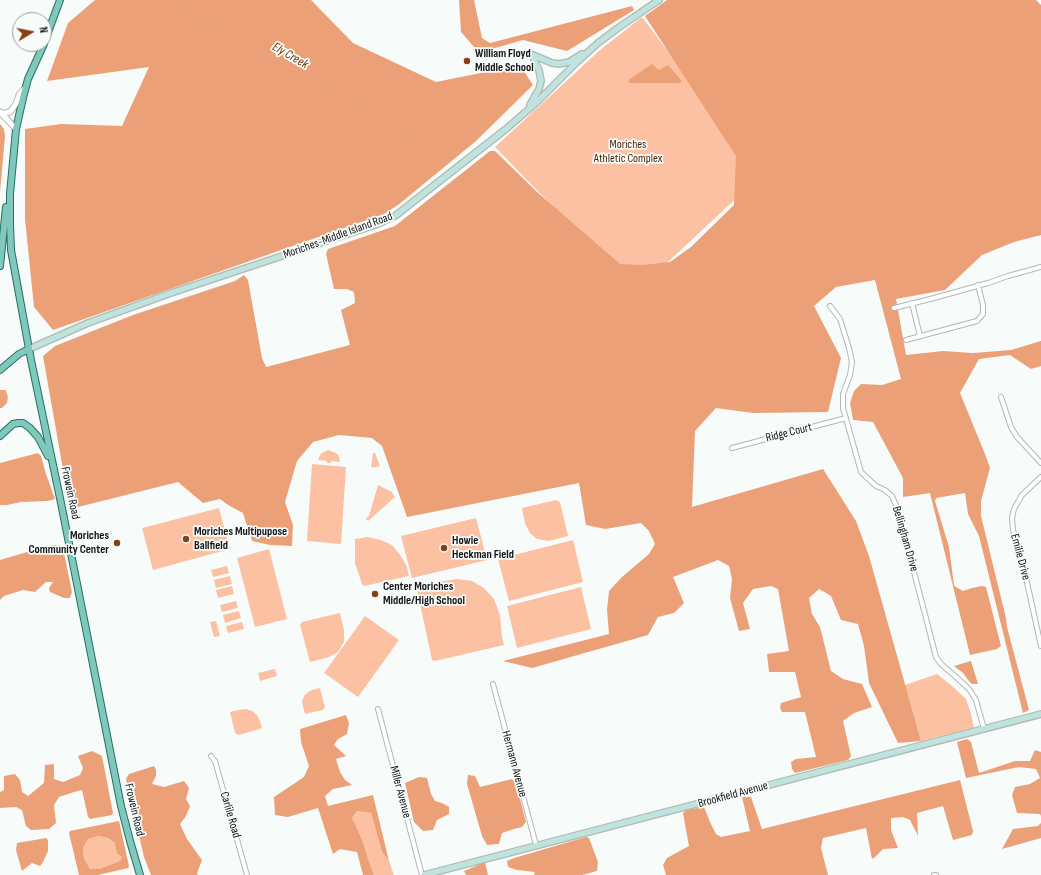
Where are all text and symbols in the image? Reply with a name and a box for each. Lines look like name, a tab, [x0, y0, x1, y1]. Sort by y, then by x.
north arrow	[12, 12, 52, 52]
text: N	[36, 26, 50, 34]
water label: Ely Creek	[269, 39, 311, 73]
place label: William Floyd Middle School	[475, 47, 534, 75]
marker: William Floyd Middle School	[462, 56, 472, 66]
park label: Moriches Athletic Complex	[594, 138, 662, 166]
street label: Moriches-Middle Island Road	[281, 210, 395, 262]
street label: Ridge Court	[764, 420, 814, 446]
street label: Frowein Road	[57, 465, 83, 521]
street label: Bellingham Drive	[889, 505, 921, 573]
place label: Moriches Multipupose Ballfield	[194, 525, 287, 553]
place label: Moriches Community Center	[29, 529, 109, 557]
street label: Emilie Drive	[1007, 532, 1033, 582]
marker: Moriches Multipupose Ballfield	[181, 534, 191, 544]
place label: Howie Heckman Field	[452, 534, 514, 562]
marker: Moriches Community Center	[112, 538, 122, 548]
marker: Howie Heckman Field	[439, 543, 449, 553]
place label: Center Moriches Middle/High School	[383, 580, 465, 608]
marker: Center Moriches Middle/High School	[370, 589, 380, 599]
street label: Hermann Avenue	[498, 729, 530, 799]
street label: Miller Avenue	[386, 764, 414, 820]
street label: Brookfield Avenue	[697, 779, 769, 811]
street label: Frowein Road	[121, 782, 147, 838]
street label: Carlile Road	[217, 790, 243, 840]

